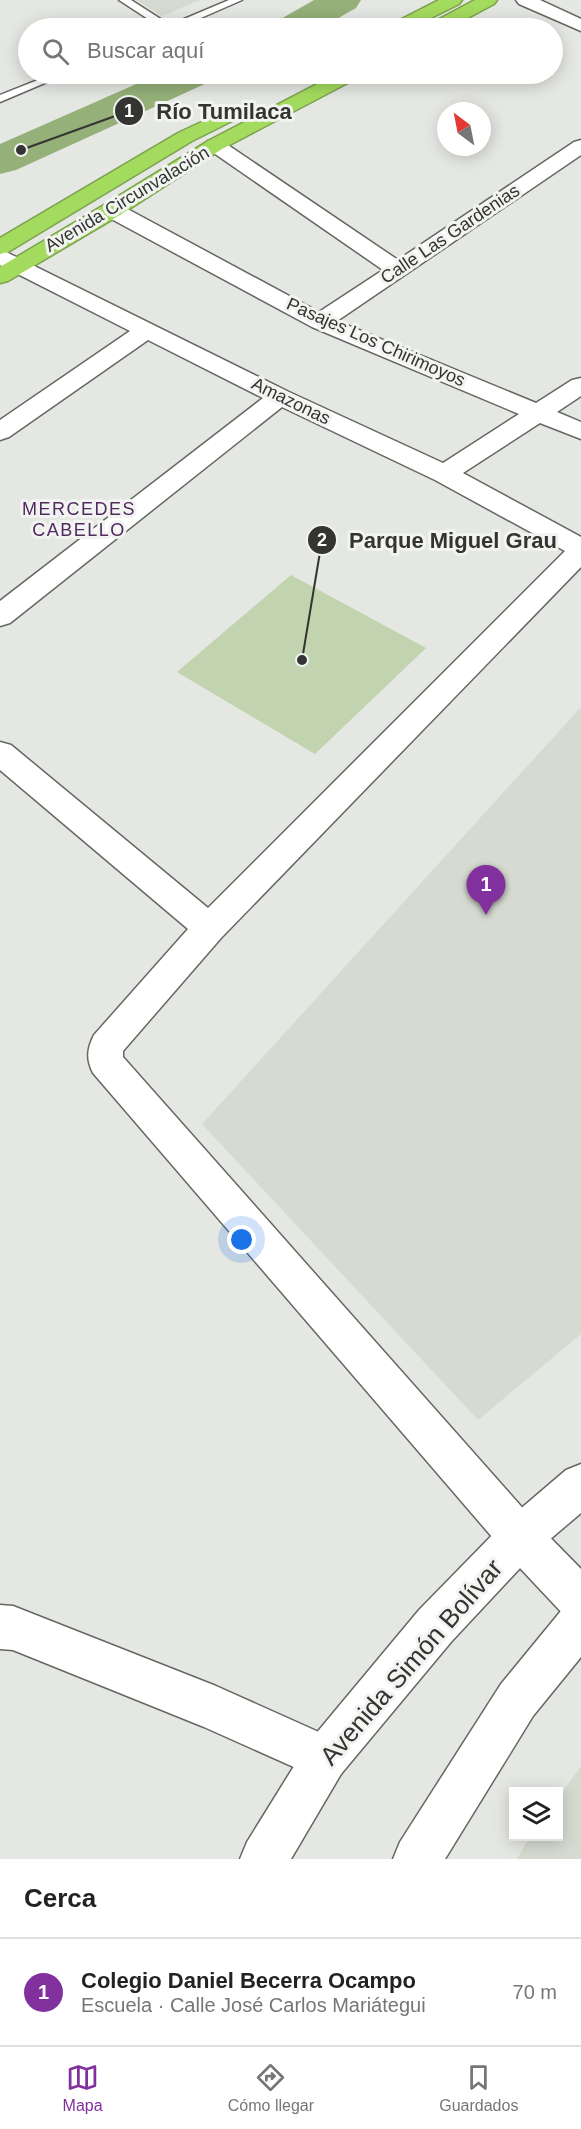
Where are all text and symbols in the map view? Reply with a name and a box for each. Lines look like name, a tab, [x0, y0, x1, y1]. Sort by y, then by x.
search box	[18, 18, 563, 84]
icon: search	[39, 35, 72, 68]
text: Buscar aquí	[87, 38, 204, 63]
callout: Río Tumilaca	[114, 91, 304, 131]
text: Río Tumilaca	[156, 99, 292, 124]
text: 1	[124, 101, 134, 121]
north arrow	[437, 102, 491, 156]
street label: Avenida Circunvalación	[41, 142, 213, 256]
street label: Calle Las Gardenias	[377, 180, 523, 288]
street label: Pasajes Los Chirimoyos	[284, 294, 468, 390]
street label: Amazonas	[248, 373, 334, 429]
district label: MERCEDES CABELLO	[22, 499, 136, 540]
callout: Parque Miguel Grau	[307, 520, 569, 560]
text: Parque Miguel Grau	[349, 528, 557, 553]
text: 2	[317, 530, 327, 550]
pin: 1	[466, 866, 506, 915]
your location	[227, 1225, 256, 1254]
street label: Avenida Simón Bolívar	[314, 1553, 509, 1771]
map controls	[509, 1787, 563, 1841]
button: layers	[509, 1787, 563, 1841]
text: Cerca	[24, 1883, 96, 1913]
text: Colegio Daniel Becerra Ocampo	[81, 1968, 416, 1993]
text: 1	[38, 1981, 49, 2003]
text: 70 m	[513, 1981, 557, 2003]
text: Escuela · Calle José Carlos Mariátegui	[81, 1994, 426, 2016]
tab: Mapa	[63, 2061, 103, 2115]
tab: Cómo llegar	[228, 2061, 314, 2115]
tab: Guardados	[439, 2061, 518, 2115]

